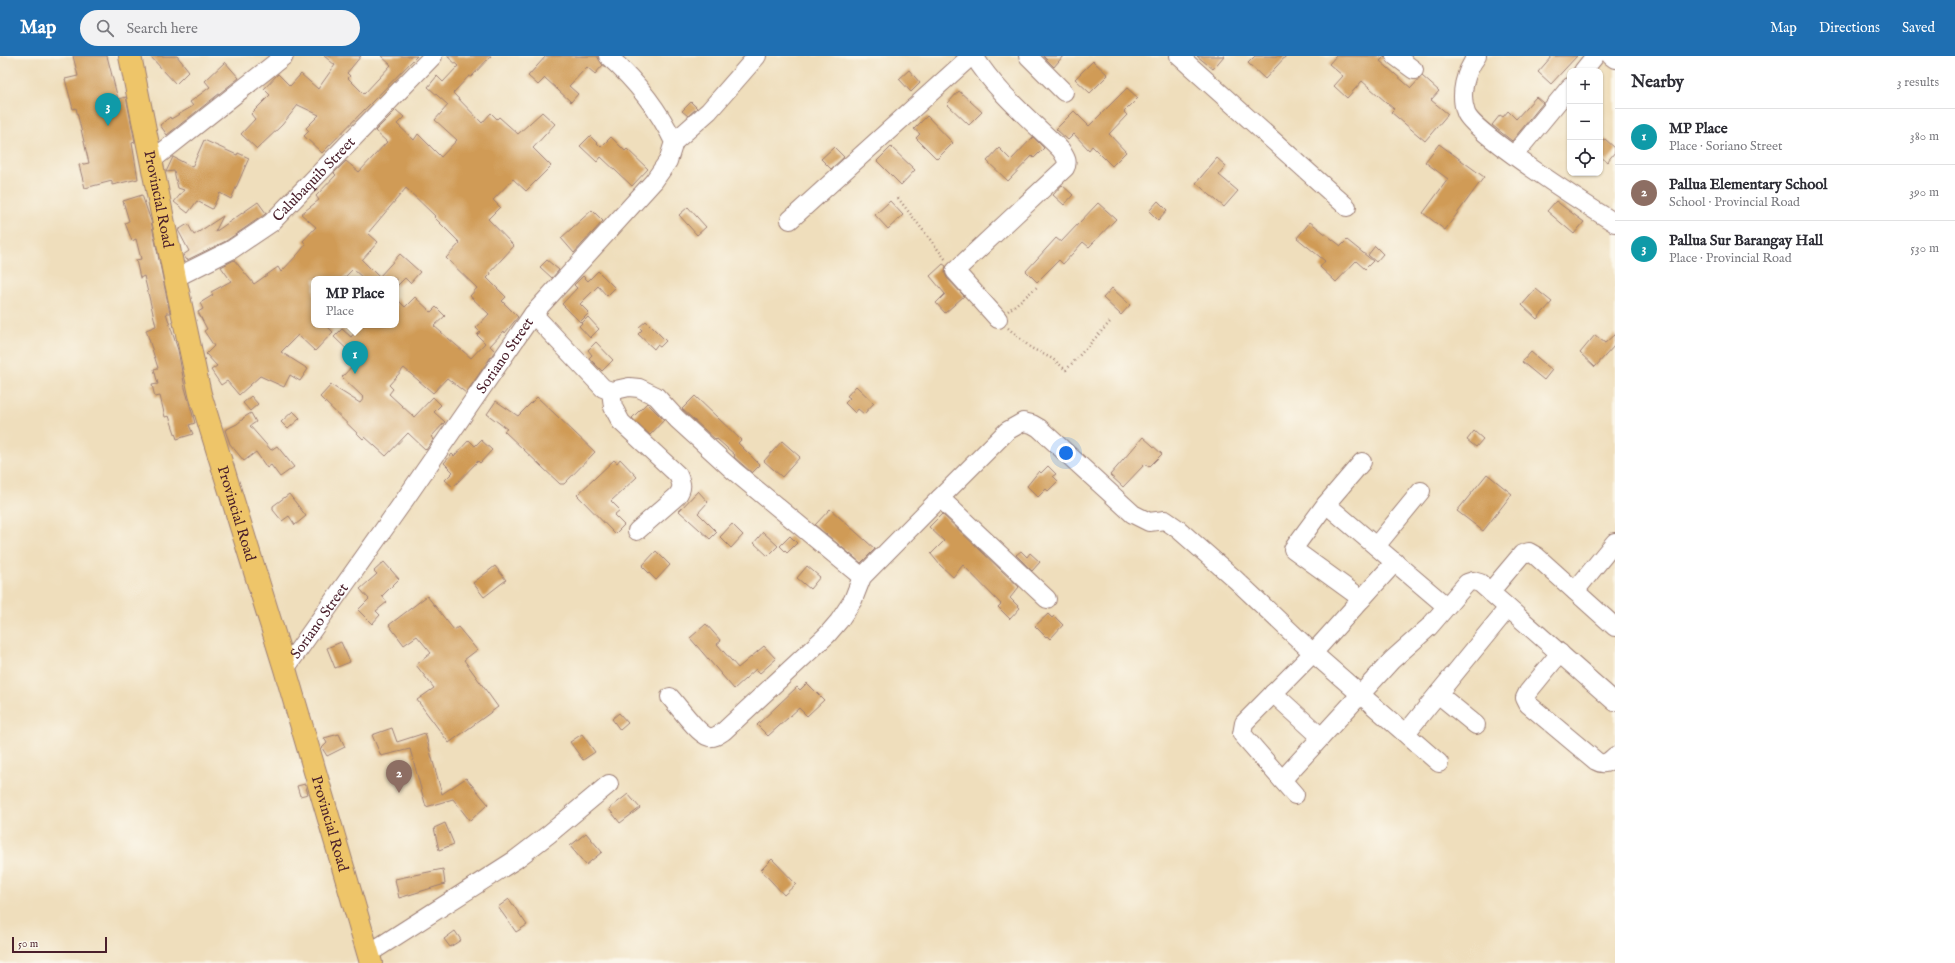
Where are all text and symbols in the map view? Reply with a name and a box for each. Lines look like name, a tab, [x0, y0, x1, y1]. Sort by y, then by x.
search box	[80, 10, 360, 46]
text: Map	[20, 16, 56, 40]
icon: search	[94, 17, 116, 39]
text: Search here	[126, 19, 198, 38]
text: Map	[1770, 19, 1797, 37]
text: Directions	[1819, 19, 1880, 37]
text: Saved	[1902, 19, 1935, 37]
map controls	[1567, 68, 1603, 176]
button: +	[1567, 68, 1603, 104]
text: Nearby	[1631, 72, 1684, 93]
text: 3 results	[1897, 74, 1939, 91]
pin: 3	[95, 93, 121, 126]
button: −	[1567, 104, 1603, 140]
text: MP Place	[1669, 119, 1728, 138]
text: 1	[1642, 128, 1646, 145]
text: 380 m	[1910, 128, 1939, 145]
street label: Calubaquib Street	[268, 133, 359, 226]
text: Place · Soriano Street	[1669, 138, 1782, 155]
button: locate	[1567, 140, 1603, 176]
street label: Provincial Road	[140, 149, 178, 251]
text: Pallua Elementary School	[1669, 175, 1827, 194]
text: 2	[1641, 184, 1647, 201]
text: 390 m	[1909, 184, 1939, 201]
text: School · Provincial Road	[1669, 194, 1800, 211]
text: Pallua Sur Barangay Hall	[1669, 231, 1823, 250]
text: 3	[1642, 240, 1646, 257]
text: 530 m	[1910, 240, 1939, 257]
text: Place · Provincial Road	[1669, 250, 1792, 267]
popup	[311, 276, 399, 328]
text: MP Place	[326, 284, 384, 303]
text: Place	[326, 303, 354, 320]
street label: Soriano Street	[472, 313, 538, 397]
pin: 1	[342, 341, 368, 374]
your location	[1056, 443, 1076, 463]
street label: Provincial Road	[213, 463, 261, 564]
street label: Soriano Street	[286, 579, 352, 662]
pin: 2	[386, 760, 412, 793]
street label: Provincial Road	[307, 773, 354, 875]
scale bar	[12, 935, 107, 954]
text: 50 m	[18, 937, 38, 951]

